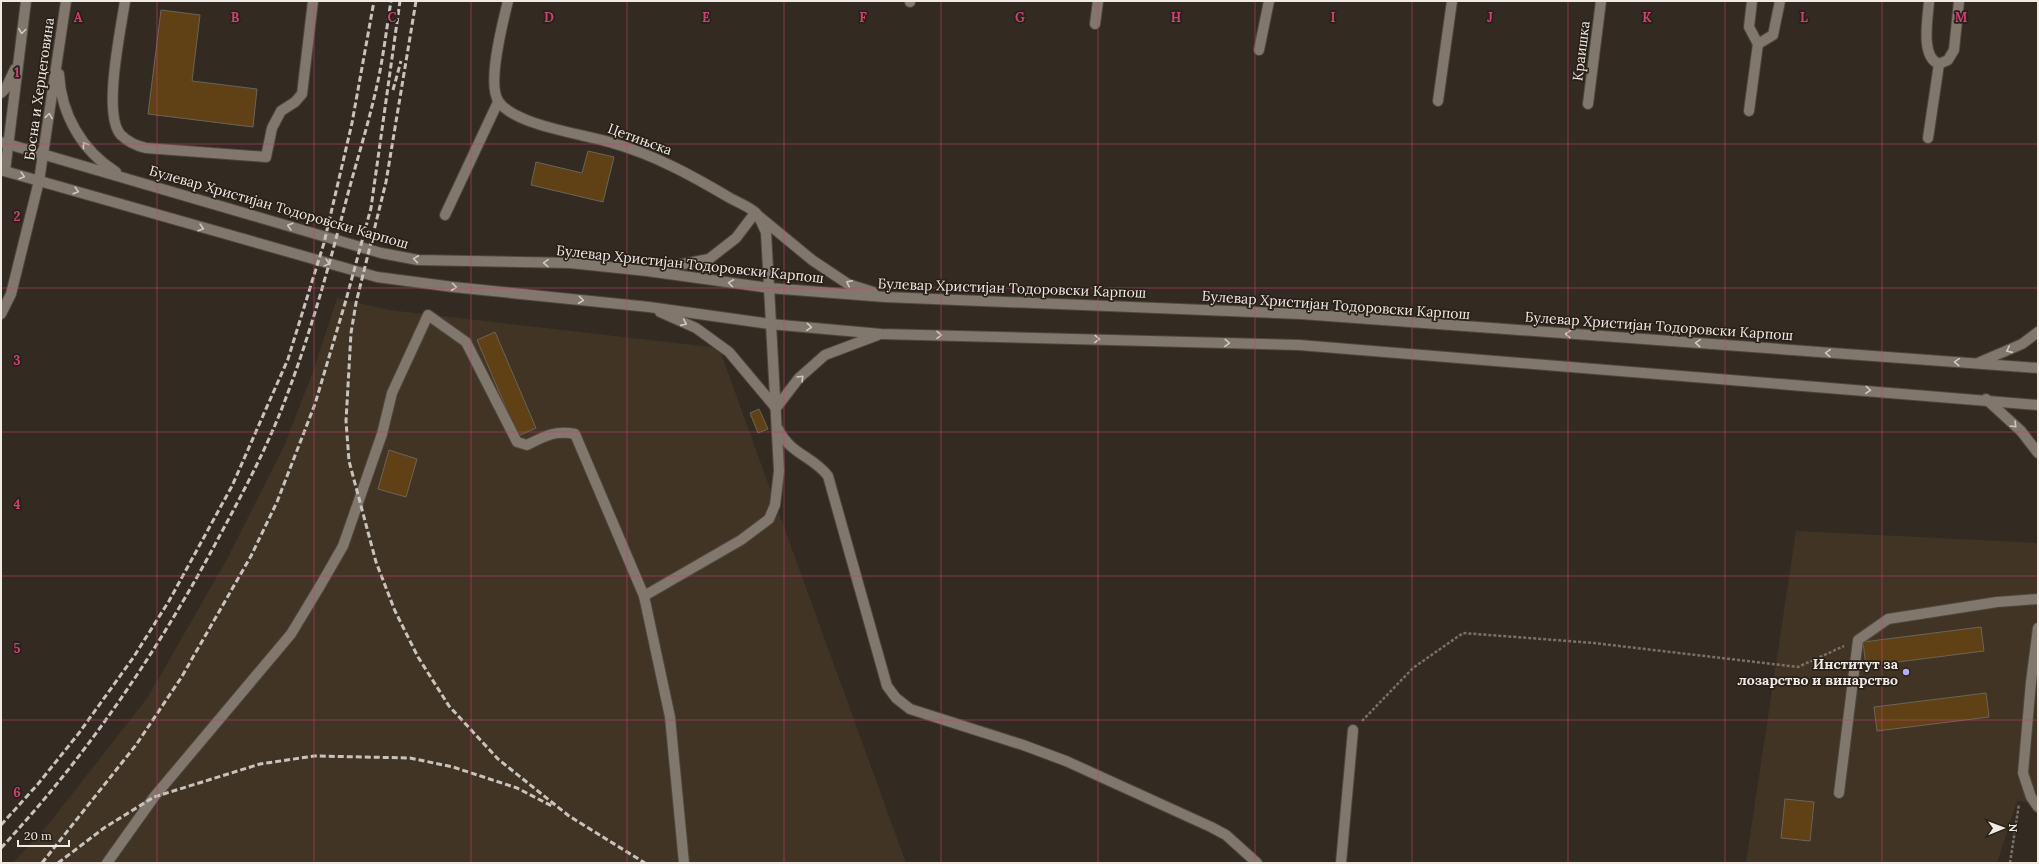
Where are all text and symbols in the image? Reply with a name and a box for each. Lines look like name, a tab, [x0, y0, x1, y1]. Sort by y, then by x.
text: A	[74, 9, 83, 26]
text: B	[231, 9, 240, 26]
text: C	[388, 9, 397, 26]
text: D	[544, 9, 554, 26]
text: E	[702, 9, 710, 26]
text: F	[859, 9, 867, 26]
text: G	[1015, 9, 1025, 26]
text: H	[1171, 9, 1181, 26]
text: I	[1330, 9, 1336, 26]
text: J	[1487, 9, 1493, 26]
text: K	[1642, 9, 1652, 26]
text: L	[1800, 9, 1808, 26]
text: M	[1955, 9, 1968, 26]
street label: Босна и Херцеговина	[20, 16, 58, 162]
street label: Краишка	[1568, 20, 1594, 82]
one-way arrow	[18, 28, 27, 34]
text: 1	[14, 64, 20, 81]
one-way arrow	[44, 113, 53, 119]
street label: Цетињска	[605, 119, 675, 159]
one-way arrow	[83, 143, 90, 150]
street label: Булевар Христијан Тодоровски Карпош	[147, 161, 411, 253]
one-way arrow	[18, 171, 25, 180]
one-way arrow	[73, 187, 80, 195]
text: 2	[14, 208, 21, 225]
one-way arrow	[287, 222, 294, 231]
one-way arrow	[198, 223, 205, 231]
street label: Булевар Христијан Тодоровски Карпош	[555, 241, 825, 287]
one-way arrow	[413, 255, 419, 264]
one-way arrow	[323, 258, 330, 267]
one-way arrow	[543, 259, 549, 267]
street label: Булевар Христијан Тодоровски Карпош	[877, 274, 1147, 302]
one-way arrow	[728, 279, 734, 288]
one-way arrow	[846, 280, 853, 288]
one-way arrow	[451, 282, 457, 291]
street label: Булевар Христијан Тодоровски Карпош	[1201, 287, 1471, 323]
one-way arrow	[578, 296, 584, 305]
street label: Булевар Христијан Тодоровски Карпош	[1524, 308, 1794, 344]
one-way arrow	[680, 318, 688, 326]
one-way arrow	[806, 323, 812, 332]
one-way arrow	[1565, 330, 1571, 339]
one-way arrow	[936, 331, 942, 339]
one-way arrow	[1094, 335, 1100, 344]
one-way arrow	[1224, 339, 1230, 347]
one-way arrow	[1695, 339, 1701, 348]
one-way arrow	[2006, 345, 2013, 353]
one-way arrow	[1825, 348, 1831, 357]
text: 3	[13, 352, 21, 369]
one-way arrow	[1954, 357, 1960, 366]
one-way arrow	[796, 375, 803, 382]
one-way arrow	[1865, 385, 1871, 394]
one-way arrow	[2009, 420, 2017, 428]
text: 4	[13, 496, 21, 513]
text: 5	[13, 640, 21, 657]
place label: Институт за лозарство и винарство	[1737, 655, 1899, 689]
marker: Институт за лозарство и винарство	[1901, 667, 1911, 677]
text: 6	[13, 784, 21, 801]
north arrow	[1983, 808, 2023, 848]
scale bar	[18, 822, 69, 848]
text: N	[2006, 823, 2020, 833]
text: 20 m	[24, 828, 52, 843]

